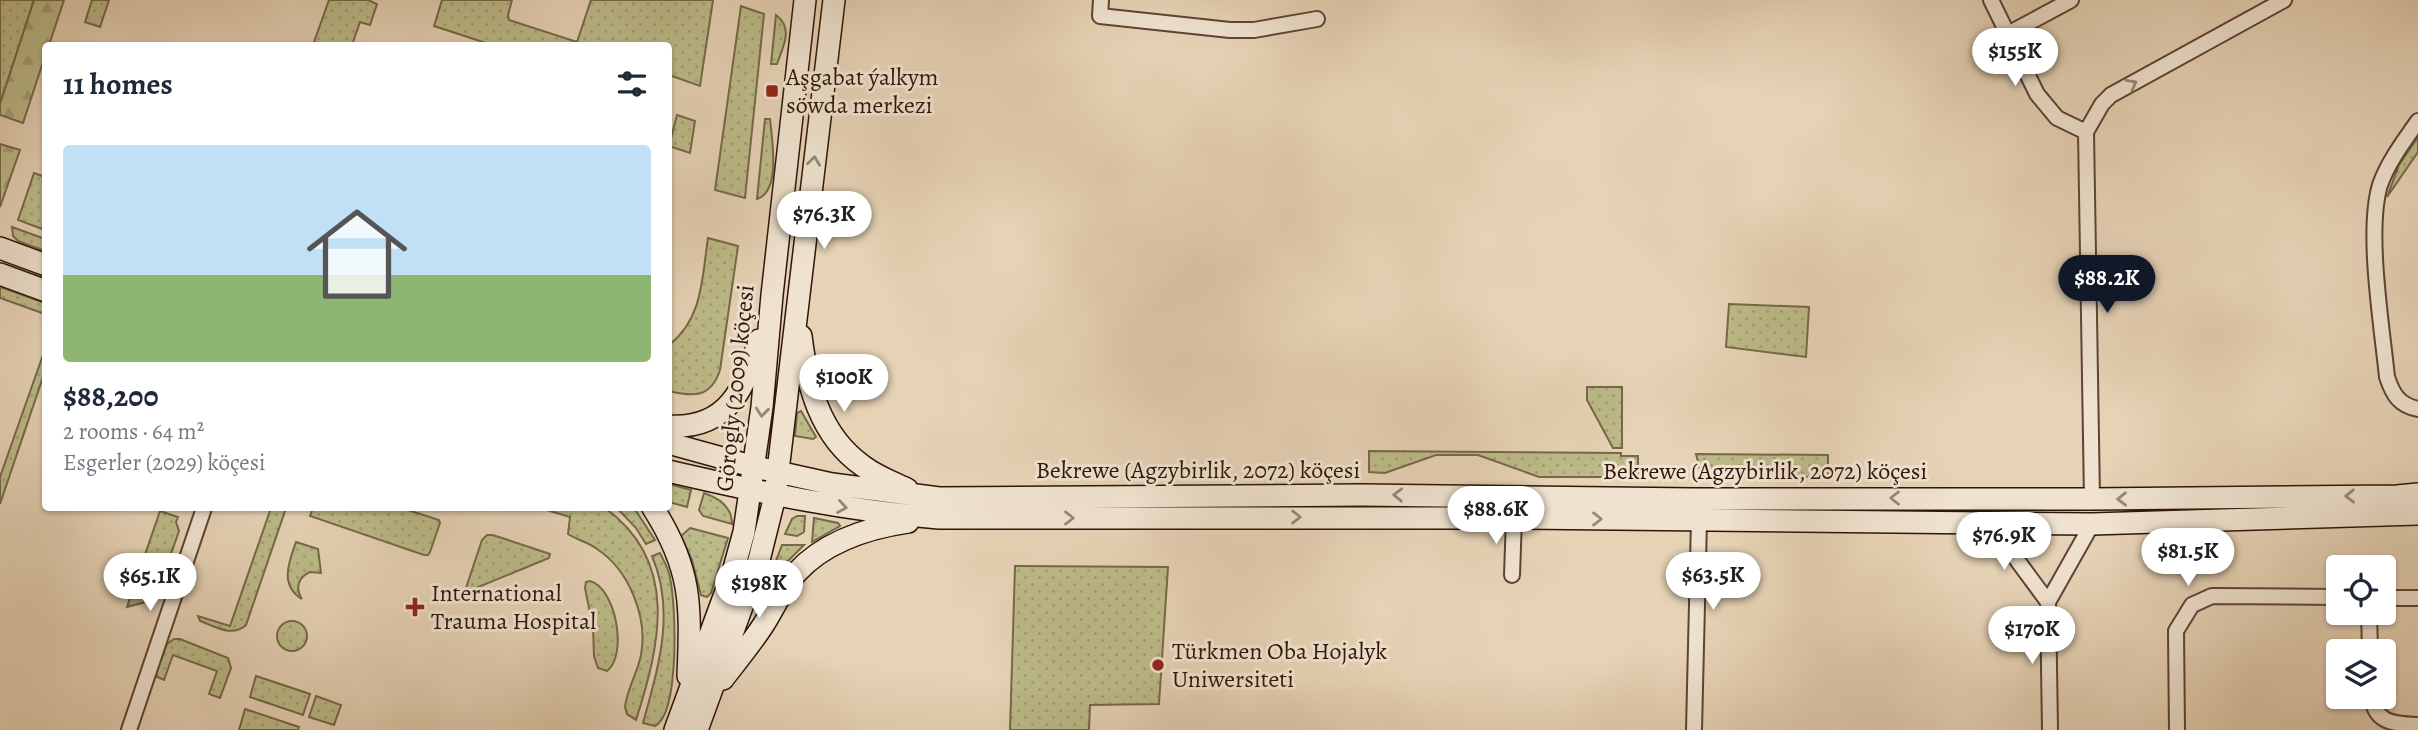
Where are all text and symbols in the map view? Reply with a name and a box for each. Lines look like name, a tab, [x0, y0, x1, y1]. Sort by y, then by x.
pin: $155K	[1966, 28, 2064, 88]
text: $155K	[1988, 35, 2042, 66]
place label: Aşgabat ýalkym söwda merkezi	[785, 61, 939, 121]
text: 11 homes	[63, 64, 173, 104]
icon: filters	[613, 65, 651, 103]
one-way arrow	[2125, 79, 2137, 92]
marker: Aşgabat ýalkym söwda merkezi	[764, 83, 780, 99]
one-way arrow	[806, 155, 821, 166]
icon: home	[294, 191, 420, 317]
pin: $76.3K	[767, 191, 881, 251]
text: $76.3K	[793, 198, 855, 229]
pin: $88.2K	[2050, 256, 2164, 315]
text: $88.2K	[2074, 262, 2140, 293]
street label: Görogly (2009) köçesi	[708, 283, 762, 493]
pin: $100K	[795, 354, 893, 414]
text: $100K	[815, 361, 873, 392]
text: $88,200	[63, 376, 159, 416]
one-way arrow	[754, 406, 769, 417]
text: 2 rooms · 64 m²	[63, 416, 204, 447]
text: Esgerler (2029) köçesi	[63, 447, 265, 478]
street label: Bekrewe (Agzybirlik, 2072) köçesi	[1036, 454, 1360, 486]
street label: Bekrewe (Agzybirlik, 2072) köçesi	[1603, 455, 1927, 487]
pin: $88.6K	[1439, 486, 1553, 546]
one-way arrow	[1392, 487, 1403, 503]
one-way arrow	[2344, 489, 2355, 504]
one-way arrow	[1889, 490, 1900, 506]
one-way arrow	[2117, 491, 2128, 506]
text: $88.6K	[1464, 493, 1528, 524]
one-way arrow	[836, 499, 848, 514]
one-way arrow	[1064, 510, 1075, 526]
one-way arrow	[1291, 510, 1302, 525]
one-way arrow	[1593, 511, 1603, 527]
pin: $76.9K	[1947, 512, 2061, 572]
text: $76.9K	[1972, 519, 2036, 550]
pin: $81.5K	[2131, 528, 2245, 588]
text: $81.5K	[2157, 535, 2219, 566]
pin: $63.5K	[1656, 552, 1770, 612]
pin: $65.1K	[93, 554, 207, 613]
map controls	[2326, 555, 2396, 709]
button: locate	[2326, 555, 2396, 625]
text: $63.5K	[1682, 559, 1744, 590]
text: $65.1K	[120, 560, 180, 591]
pin: $198K	[710, 560, 808, 620]
text: $198K	[731, 567, 787, 598]
place label: International Trauma Hospital	[431, 577, 596, 637]
marker: International Trauma Hospital	[405, 597, 425, 617]
pin: $170K	[1983, 606, 2081, 666]
text: $170K	[2004, 613, 2060, 644]
place label: Türkmen Oba Hojalyk Uniwersiteti	[1172, 635, 1387, 695]
button: layers	[2326, 639, 2396, 709]
marker: Türkmen Oba Hojalyk Uniwersiteti	[1150, 657, 1166, 673]

